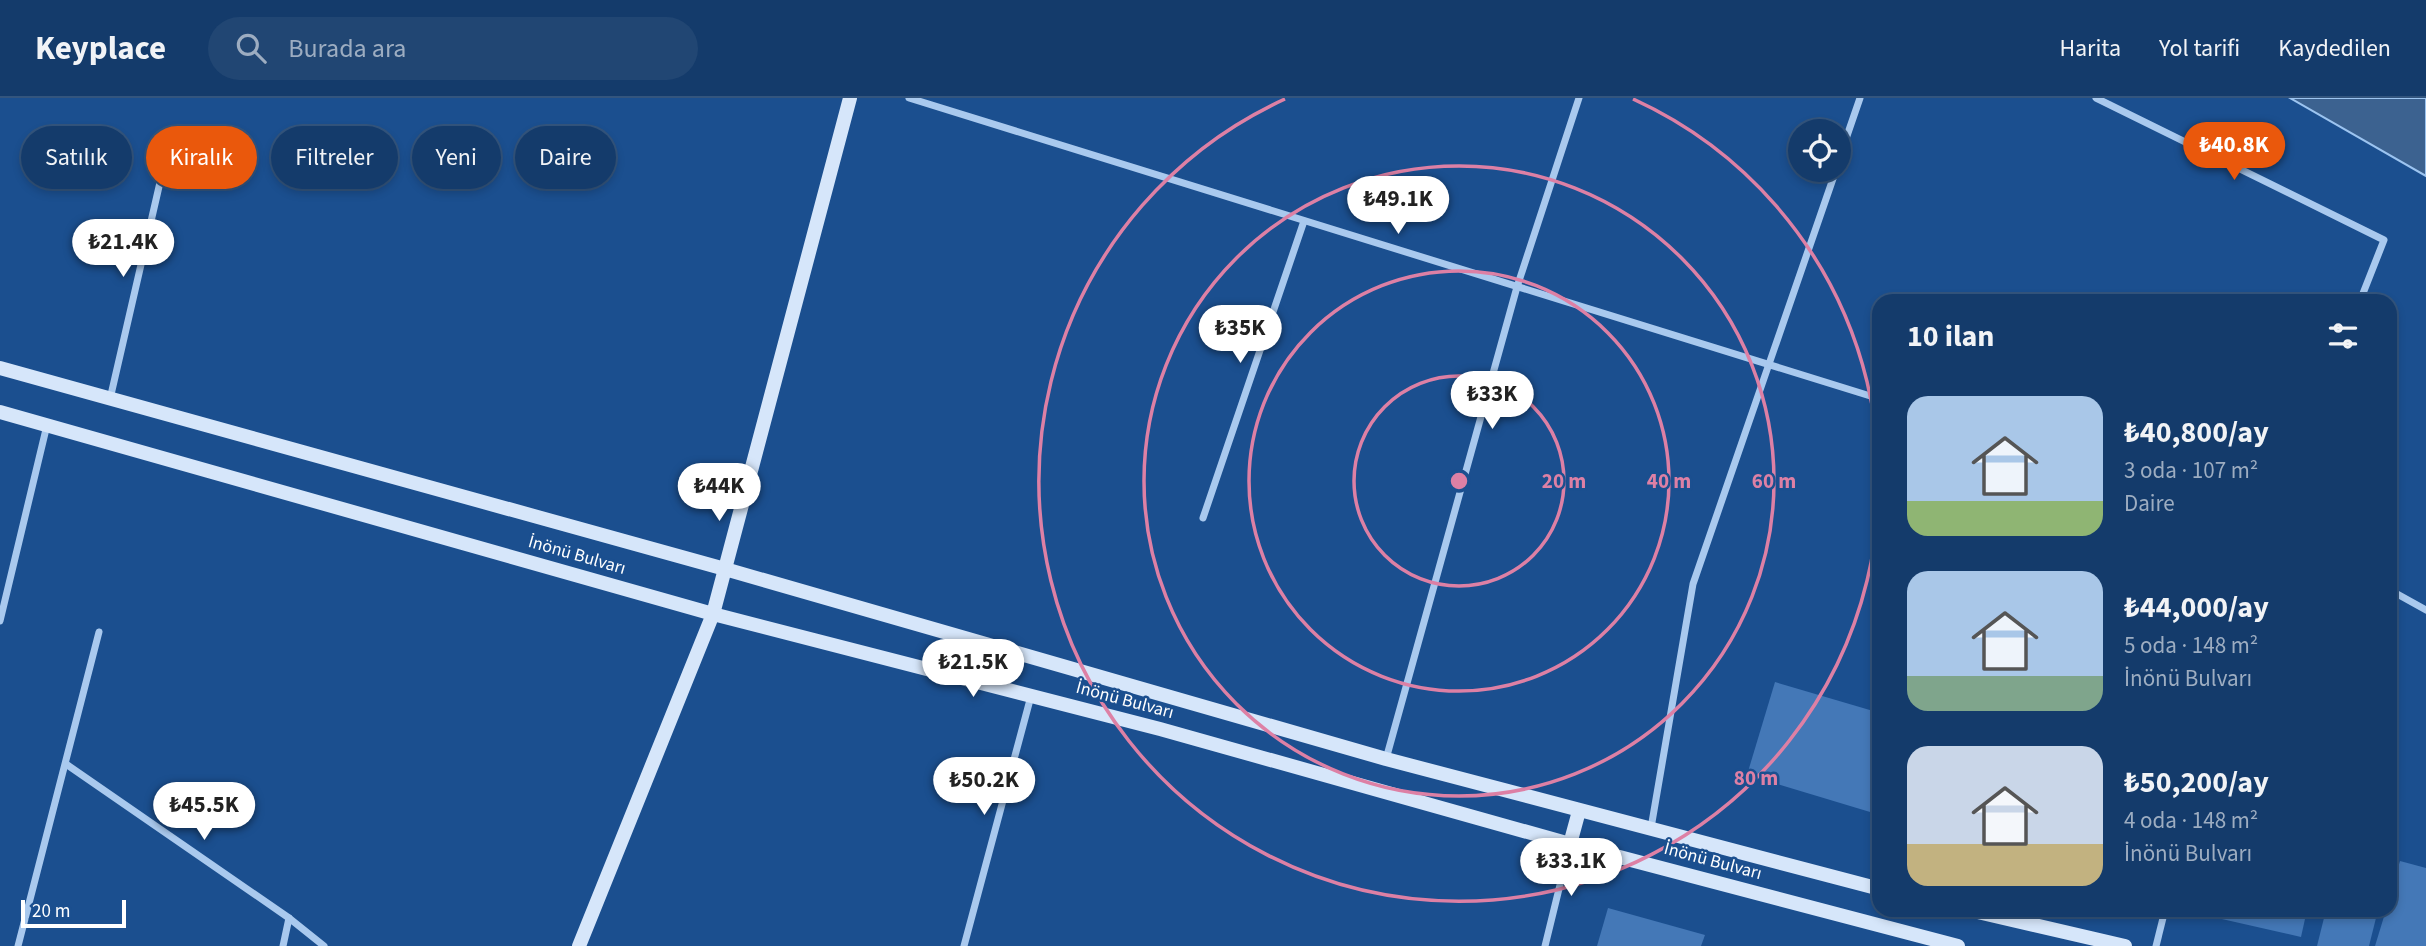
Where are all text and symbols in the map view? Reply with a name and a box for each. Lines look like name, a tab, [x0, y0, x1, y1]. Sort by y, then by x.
search box	[208, 17, 698, 80]
text: Keyplace	[35, 25, 166, 72]
icon: search	[232, 29, 270, 67]
text: Burada ara	[288, 30, 406, 67]
text: Harita	[2059, 31, 2121, 66]
text: Yol tarifi	[2159, 31, 2240, 66]
text: Kaydedilen	[2278, 31, 2391, 66]
map controls	[1788, 119, 1851, 182]
button: locate	[1788, 119, 1851, 182]
pin: ₺40.8K	[2177, 122, 2291, 182]
chip: Satılık	[21, 126, 132, 189]
chip: Kiralık	[146, 126, 257, 189]
chip: Filtreler	[271, 126, 398, 189]
chip: Yeni	[412, 126, 501, 189]
chip: Daire	[515, 126, 616, 189]
text: ₺40.8K	[2199, 128, 2269, 161]
pin: ₺49.1K	[1341, 176, 1455, 236]
text: ₺49.1K	[1363, 182, 1433, 215]
pin: ₺21.4K	[66, 220, 180, 279]
text: ₺21.4K	[88, 225, 158, 258]
pin: ₺35K	[1199, 306, 1281, 365]
text: ₺35K	[1215, 311, 1265, 344]
text: 10 ilan	[1907, 315, 1995, 358]
icon: filters	[2324, 317, 2362, 355]
pin: ₺33K	[1451, 372, 1533, 431]
text: ₺33K	[1467, 377, 1517, 410]
text: ₺40,800/ay	[2124, 411, 2269, 454]
icon: home	[1963, 424, 2047, 508]
text: 3 oda · 107 m²	[2124, 454, 2258, 487]
pin: ₺44K	[678, 464, 760, 523]
text: 20 m	[1542, 466, 1586, 496]
text: 40 m	[1647, 466, 1691, 496]
text: 60 m	[1752, 466, 1796, 496]
text: ₺44K	[694, 469, 744, 502]
centre of rings	[1447, 469, 1471, 493]
text: Daire	[2124, 487, 2175, 520]
street label: İnönü Bulvarı	[525, 529, 629, 581]
text: ₺44,000/ay	[2124, 586, 2269, 629]
icon: home	[1963, 599, 2047, 683]
text: 5 oda · 148 m²	[2124, 629, 2258, 662]
pin: ₺21.5K	[916, 640, 1030, 699]
text: ₺21.5K	[938, 645, 1008, 678]
text: İnönü Bulvarı	[2124, 662, 2252, 695]
street label: İnönü Bulvarı	[1073, 675, 1177, 725]
pin: ₺50.2K	[927, 758, 1041, 817]
text: ₺50,200/ay	[2124, 761, 2269, 804]
text: ₺50.2K	[949, 763, 1019, 796]
text: 80 m	[1734, 763, 1778, 793]
icon: home	[1963, 774, 2047, 858]
pin: ₺45.5K	[147, 782, 261, 842]
text: ₺45.5K	[169, 788, 239, 821]
text: 4 oda · 148 m²	[2124, 804, 2258, 837]
street label: İnönü Bulvarı	[1661, 836, 1765, 886]
text: İnönü Bulvarı	[2124, 837, 2252, 870]
pin: ₺33.1K	[1514, 838, 1628, 898]
text: ₺33.1K	[1536, 844, 1606, 877]
scale bar	[21, 897, 126, 929]
text: 20 m	[32, 898, 70, 925]

